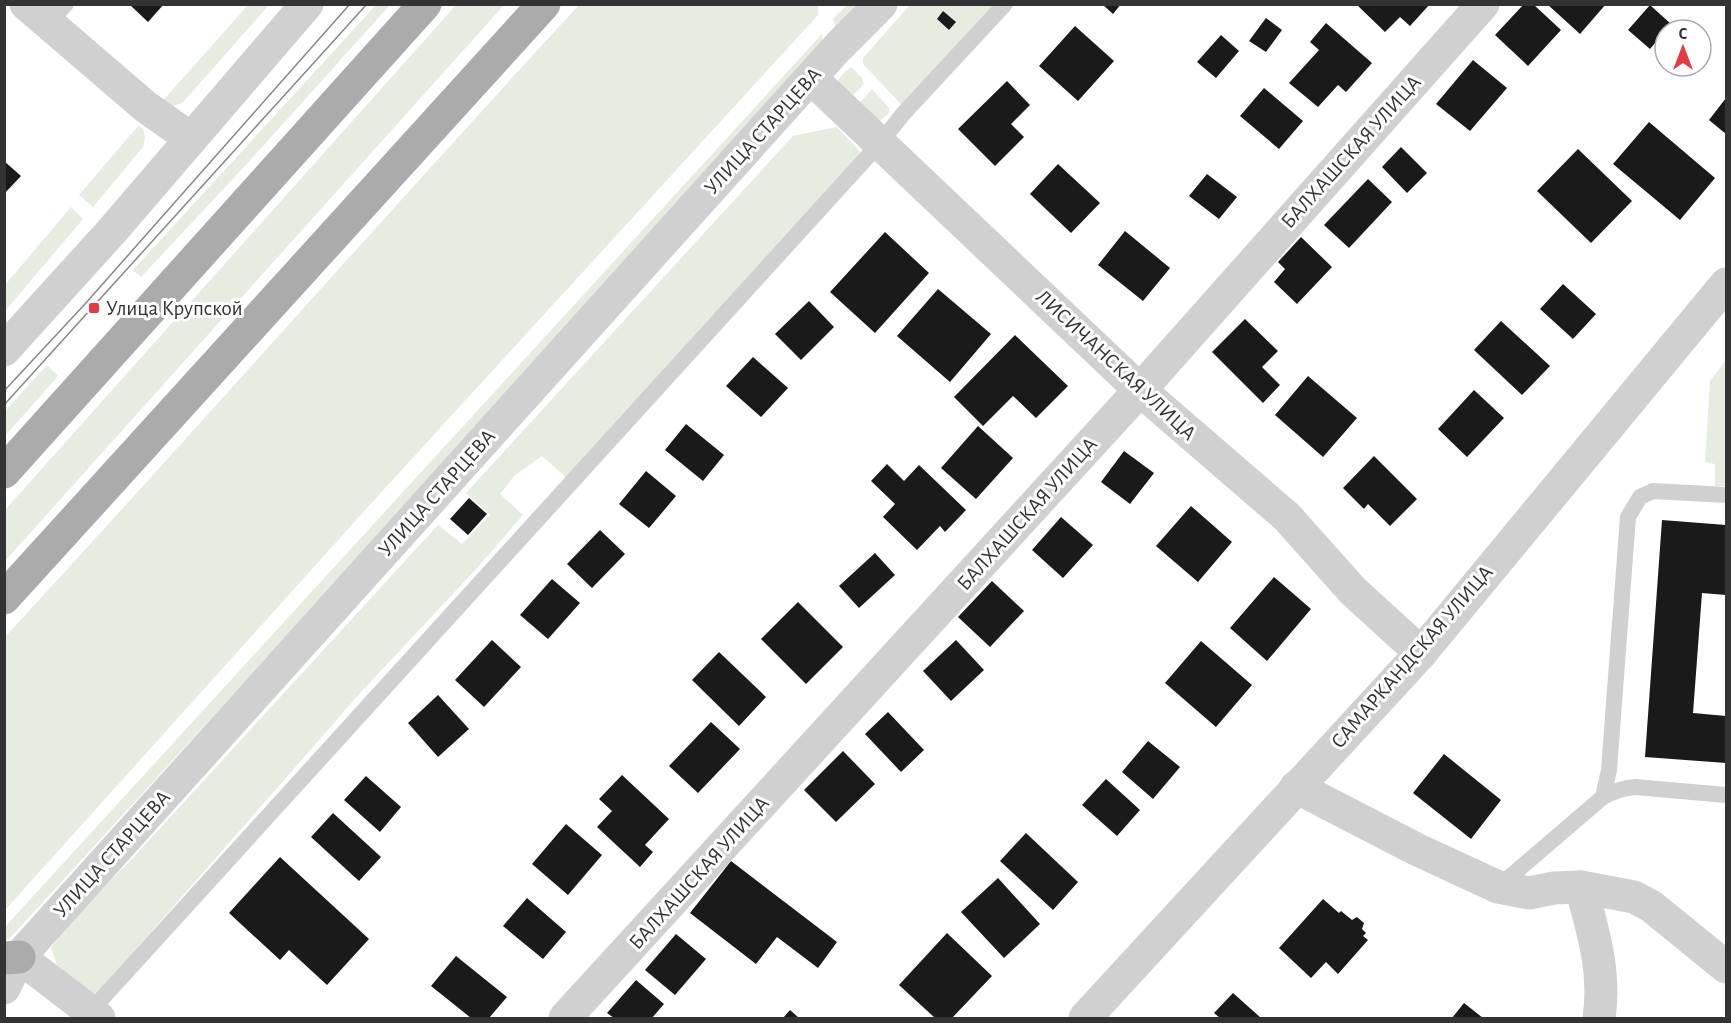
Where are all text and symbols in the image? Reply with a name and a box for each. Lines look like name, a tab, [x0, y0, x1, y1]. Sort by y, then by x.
north arrow	[1653, 18, 1713, 78]
text: С	[1679, 26, 1688, 42]
street label: УЛИЦА СТАРЦЕВА	[701, 63, 825, 199]
street label: БАЛХАШСКАЯ УЛИЦА	[1277, 71, 1425, 233]
street label: ЛИСИЧАНСКАЯ УЛИЦА	[1032, 286, 1200, 444]
place label: Улица Крупской	[106, 298, 243, 319]
marker: Улица Крупской	[87, 301, 101, 315]
street label: УЛИЦА СТАРЦЕВА	[375, 425, 499, 561]
street label: БАЛХАШСКАЯ УЛИЦА	[953, 433, 1101, 595]
street label: САМАРКАНДСКАЯ УЛИЦА	[1327, 562, 1497, 752]
street label: УЛИЦА СТАРЦЕВА	[50, 786, 174, 922]
street label: БАЛХАШСКАЯ УЛИЦА	[625, 792, 773, 954]

